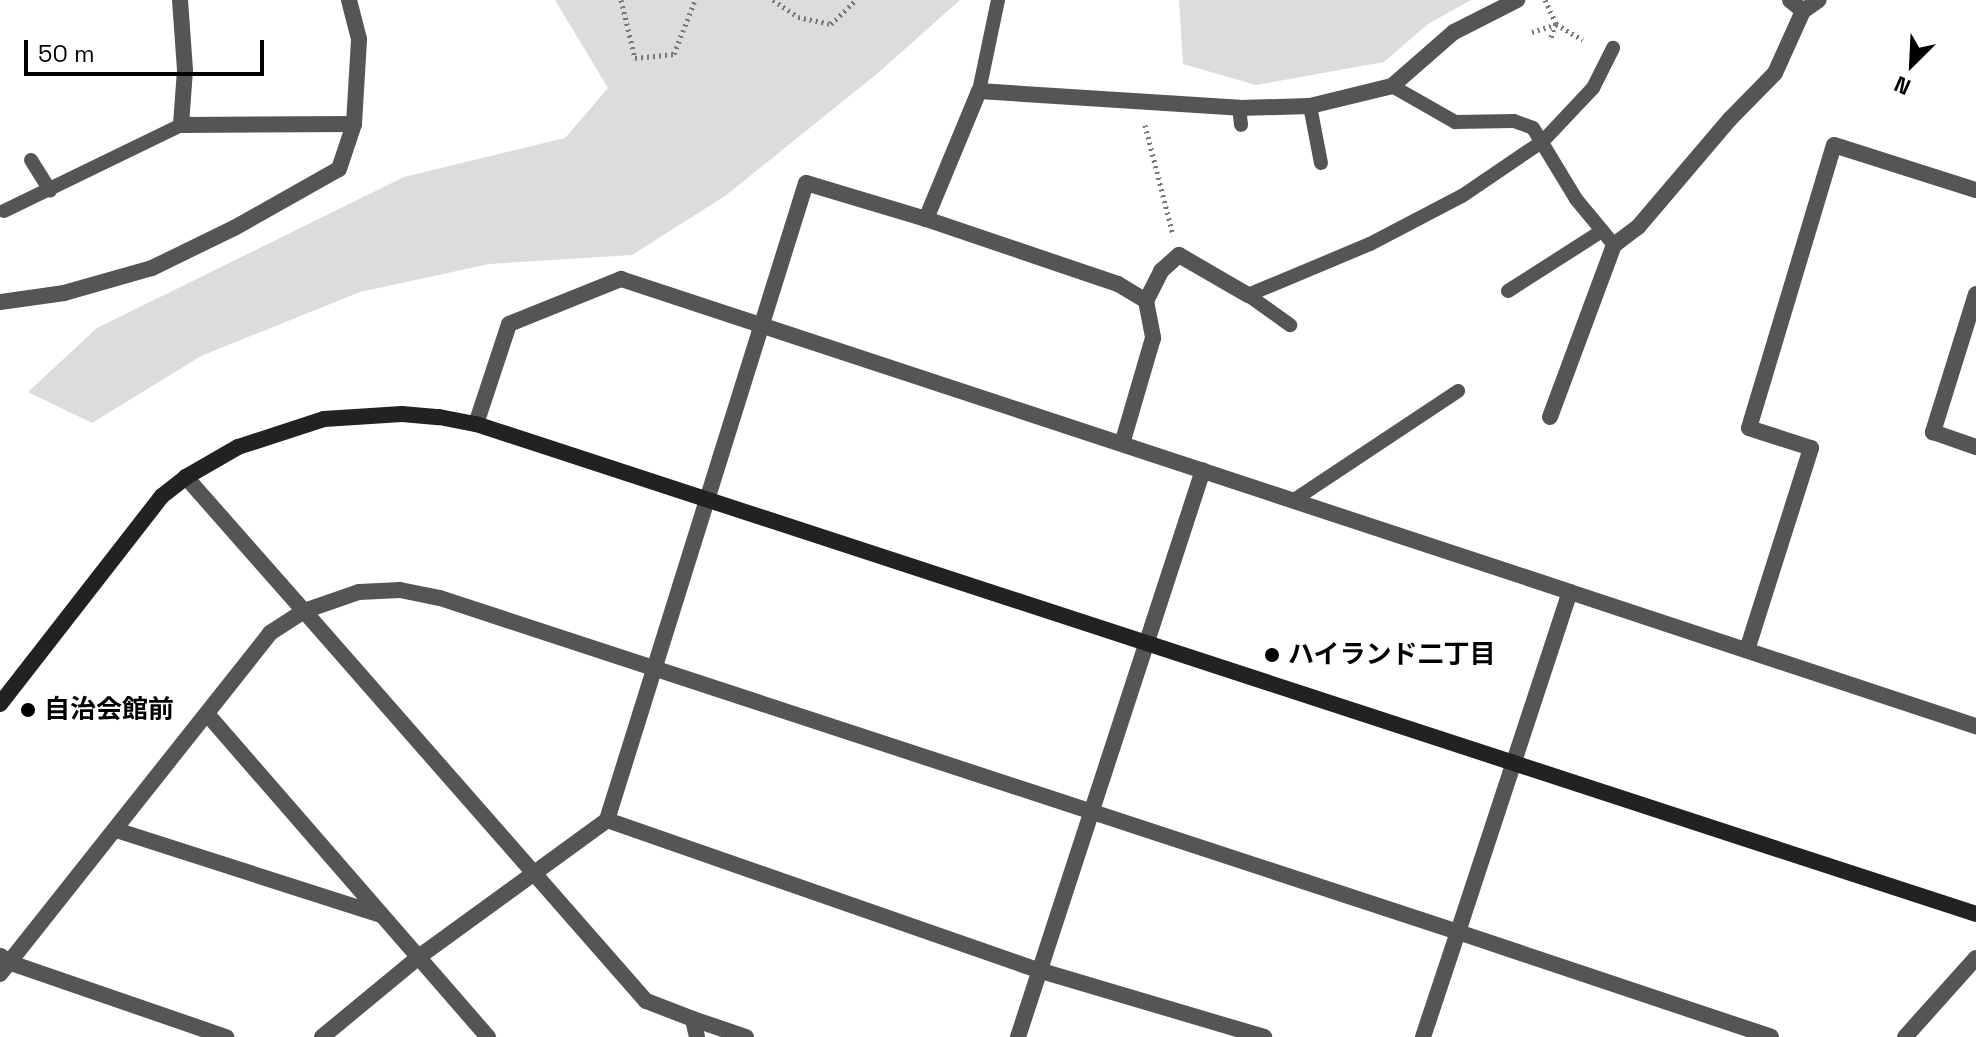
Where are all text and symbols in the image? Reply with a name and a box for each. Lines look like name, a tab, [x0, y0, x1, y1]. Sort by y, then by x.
scale bar	[28, 24, 268, 74]
north arrow	[1872, 24, 1952, 104]
text: 50 m	[38, 38, 95, 69]
text: N	[1890, 70, 1915, 102]
place label: ハイランド二丁目	[1288, 639, 1496, 671]
marker: ハイランド二丁目	[1263, 646, 1281, 664]
place label: 自治会館前	[44, 694, 174, 726]
marker: 自治会館前	[19, 701, 37, 719]

